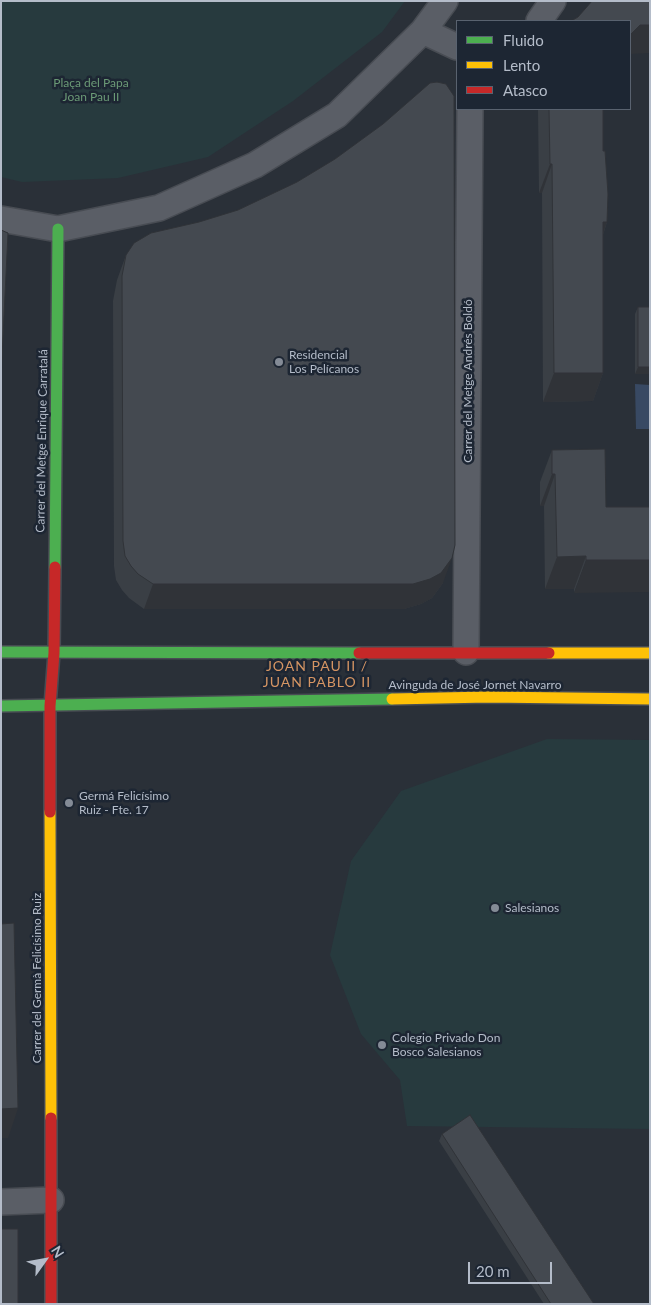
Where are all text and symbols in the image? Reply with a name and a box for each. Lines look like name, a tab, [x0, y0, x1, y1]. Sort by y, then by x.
legend	[456, 20, 631, 110]
text: Fluido	[503, 31, 544, 49]
text: Lento	[503, 56, 540, 74]
park label: Plaça del Papa Joan Pau II	[53, 76, 129, 104]
text: Atasco	[503, 81, 548, 99]
street label: Carrer del Metge Andrés Boldó	[461, 299, 475, 463]
place label: Residencial Los Pelícanos	[289, 348, 359, 376]
street label: Carrer del Metge Enrique Carratalá	[33, 349, 51, 533]
marker: Residencial Los Pelícanos	[273, 356, 285, 368]
district label: JOAN PAU II / JUAN PABLO II	[261, 658, 373, 690]
street label: Avinguda de José Jornet Navarro	[388, 678, 562, 692]
place label: Germá Felicísimo Ruiz - Fte. 17	[79, 789, 169, 817]
marker: Germá Felicísimo Ruiz - Fte. 17	[63, 797, 75, 809]
street label: Carrer del Germà Felicísimo Ruiz	[30, 893, 44, 1063]
place label: Salesianos	[505, 901, 559, 915]
marker: Salesianos	[489, 902, 501, 914]
place label: Colegio Privado Don Bosco Salesianos	[392, 1031, 500, 1059]
marker: Colegio Privado Don Bosco Salesianos	[376, 1039, 388, 1051]
north arrow	[20, 1235, 70, 1285]
text: N	[48, 1243, 68, 1261]
scale bar	[471, 1252, 555, 1284]
text: 20 m	[476, 1262, 510, 1280]

